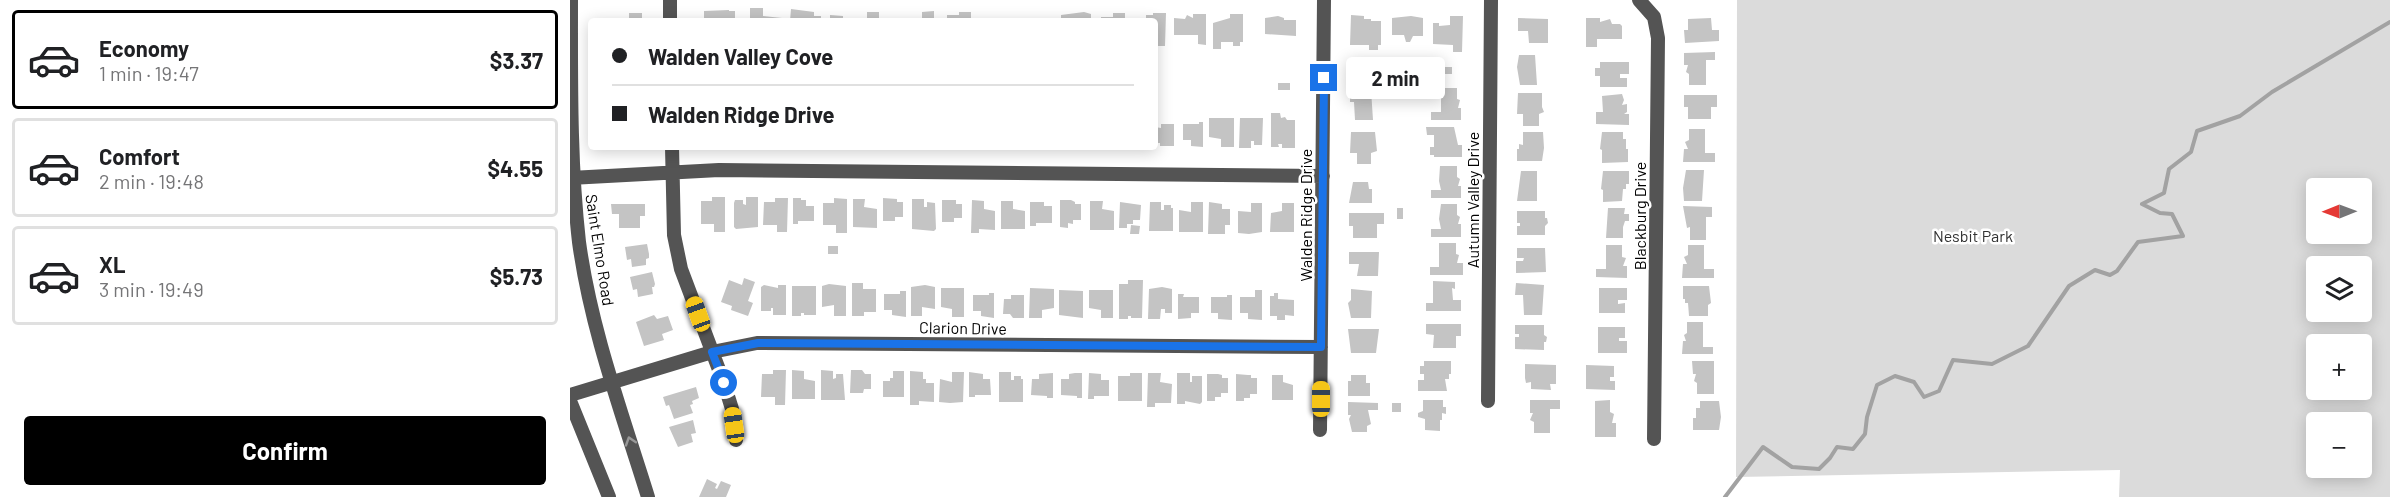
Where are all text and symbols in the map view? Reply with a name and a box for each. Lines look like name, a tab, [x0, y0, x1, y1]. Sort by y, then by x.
icon: car	[27, 33, 81, 87]
text: Economy	[99, 35, 189, 61]
text: Walden Valley Cove	[648, 43, 833, 69]
text: $3.37	[490, 47, 543, 73]
callout: 2 min	[1345, 57, 1444, 99]
text: 1 min · 19:47	[99, 61, 199, 85]
route end	[1310, 64, 1337, 91]
text: 2 min	[1372, 66, 1419, 90]
text: Walden Ridge Drive	[648, 101, 834, 127]
street label: Autumn Valley Drive	[1463, 132, 1482, 268]
icon: car	[27, 141, 81, 195]
text: Comfort	[99, 143, 180, 169]
street label: Walden Ridge Drive	[1296, 149, 1315, 281]
text: $4.55	[487, 155, 543, 181]
street label: Blackburg Drive	[1630, 162, 1649, 270]
text: 2 min · 19:48	[99, 169, 204, 193]
north arrow	[2306, 178, 2372, 244]
map controls	[2306, 178, 2372, 478]
street label: Saint Elmo Road	[582, 193, 619, 307]
park label: Nesbit Park	[1933, 226, 2013, 245]
icon: car	[27, 249, 81, 303]
text: XL	[99, 251, 125, 277]
button: layers	[2306, 256, 2372, 322]
text: $5.73	[490, 263, 543, 289]
text: 3 min · 19:49	[99, 277, 204, 301]
car	[683, 294, 713, 334]
street label: Clarion Drive	[919, 317, 1007, 338]
button: +	[2306, 334, 2372, 400]
route start	[710, 369, 737, 396]
car	[1312, 381, 1330, 417]
car	[723, 406, 745, 444]
button: −	[2306, 412, 2372, 478]
button: Confirm	[24, 416, 546, 485]
one-way arrow	[625, 436, 638, 447]

